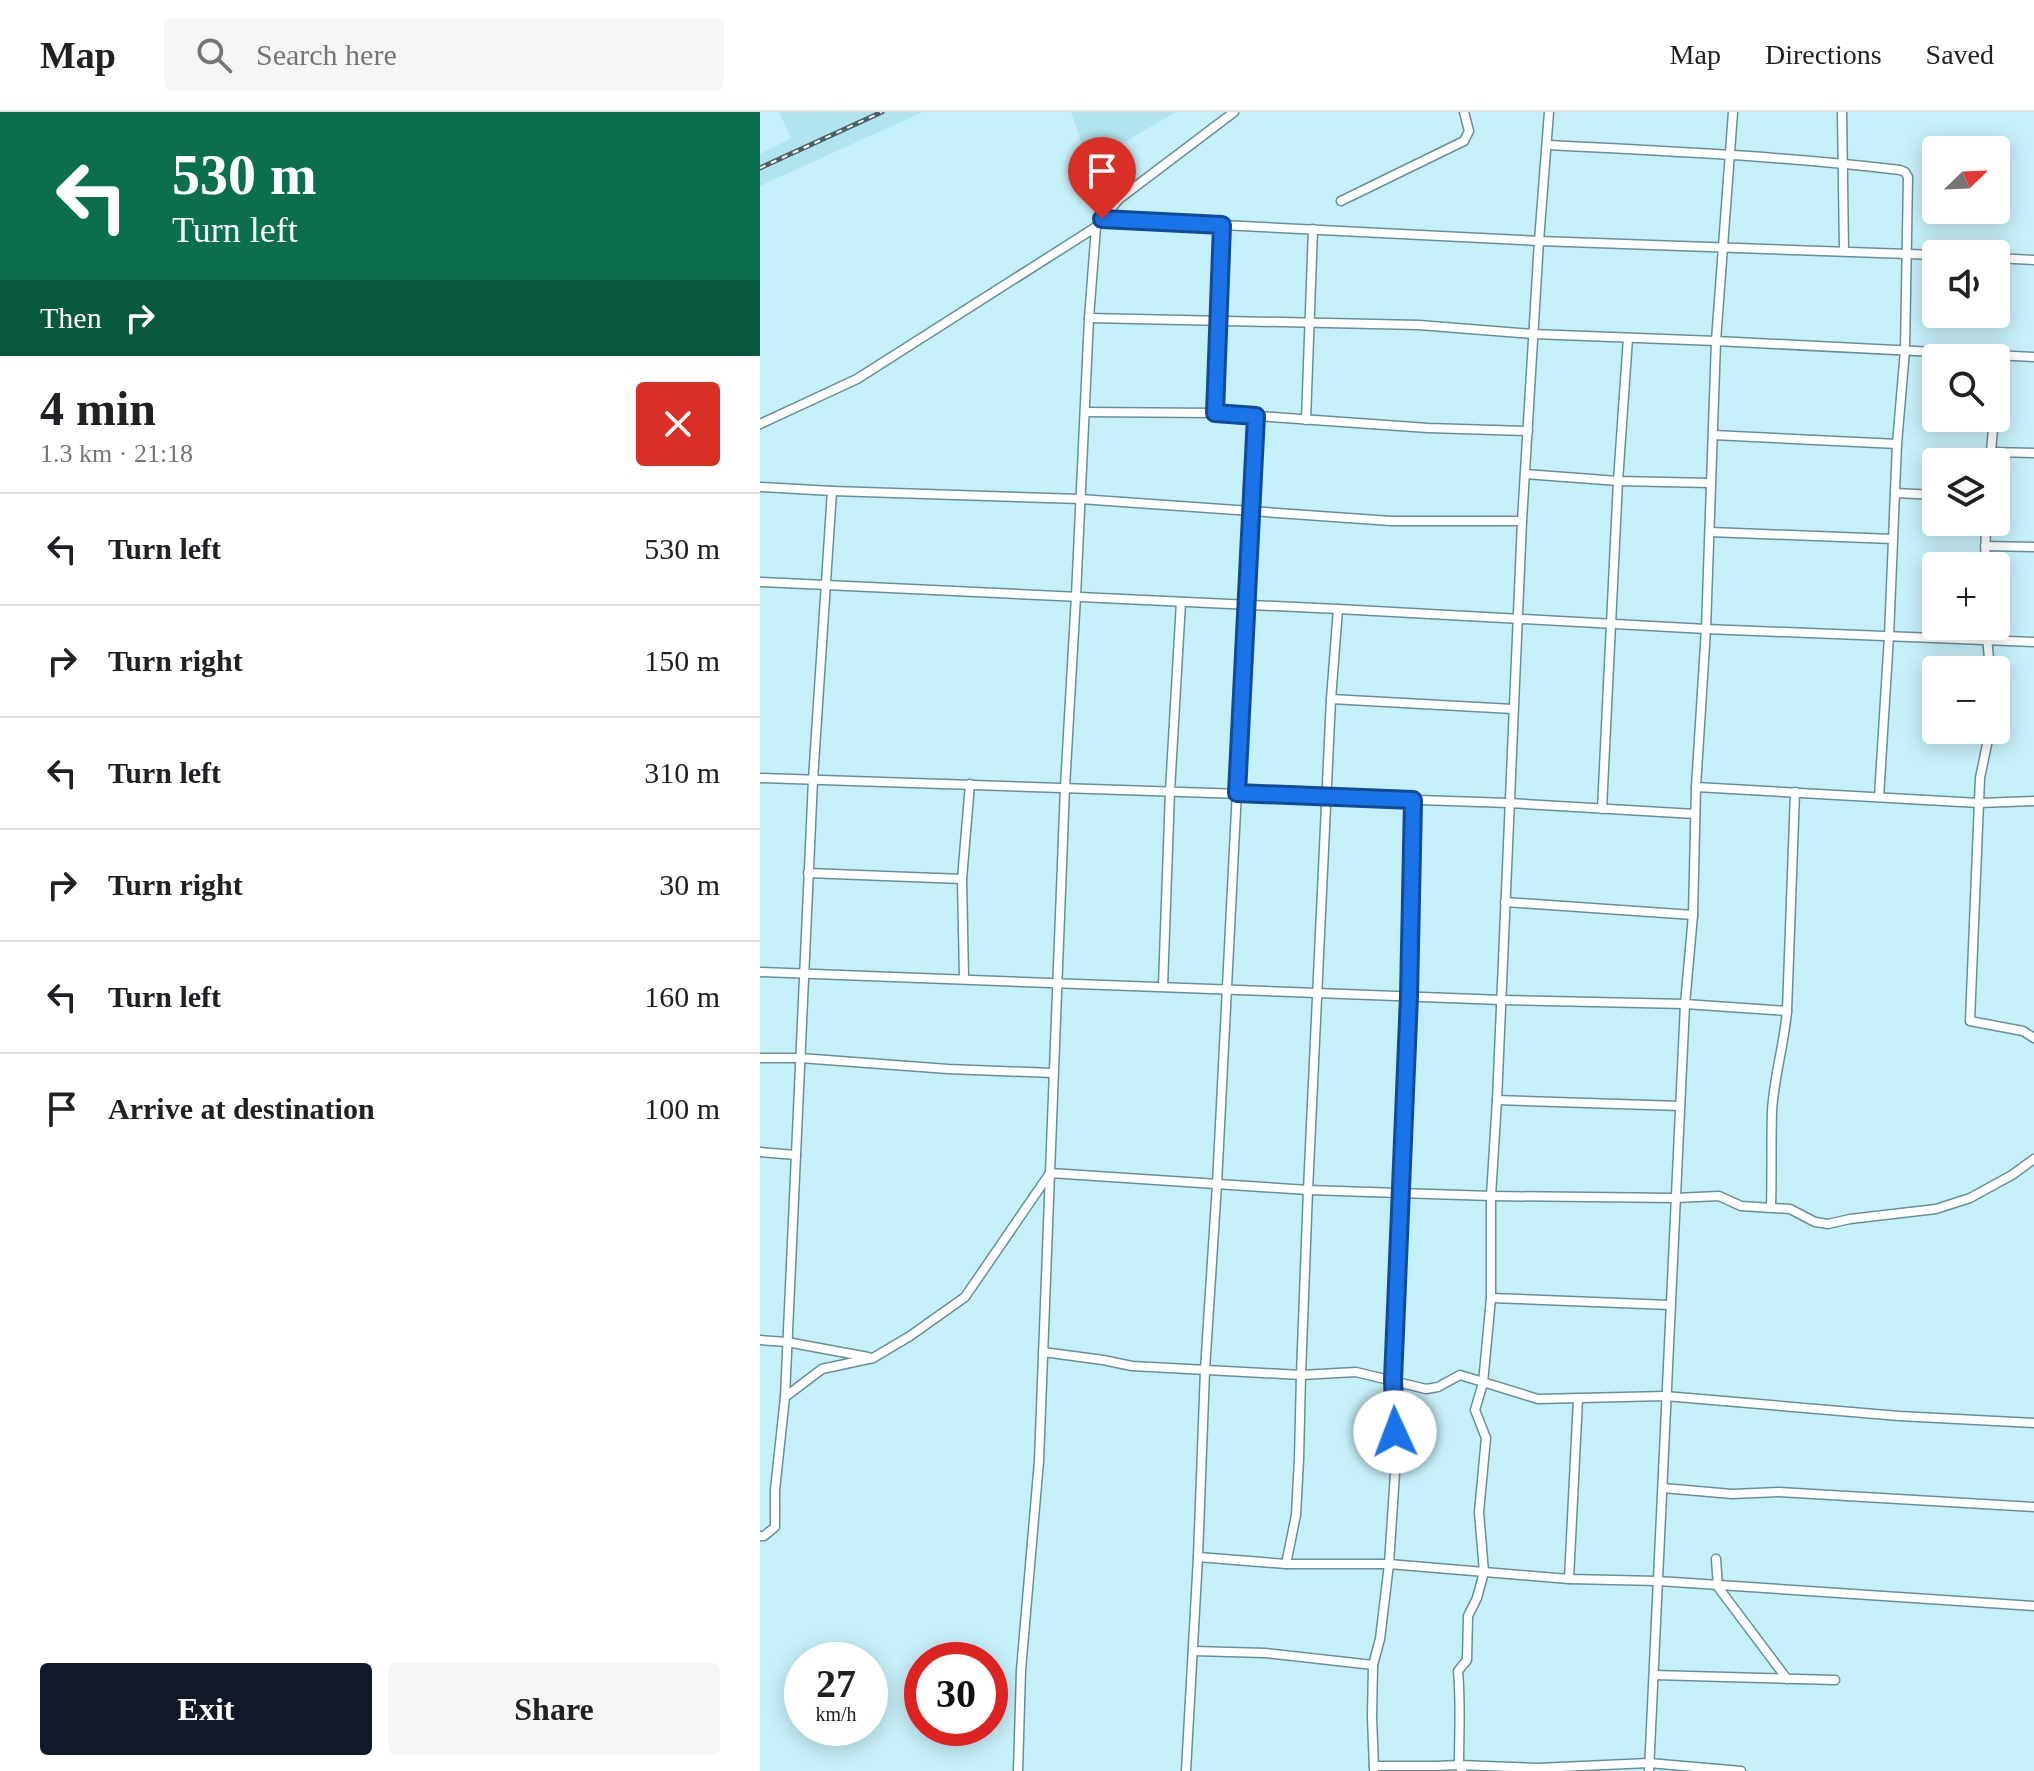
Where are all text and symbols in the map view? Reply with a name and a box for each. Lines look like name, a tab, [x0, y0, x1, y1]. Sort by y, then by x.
search box	[164, 19, 724, 91]
icon: search	[192, 33, 236, 77]
text: Map	[40, 34, 116, 76]
text: Search here	[256, 38, 397, 71]
text: Map	[1670, 39, 1721, 70]
text: Directions	[1765, 39, 1882, 70]
text: Saved	[1926, 39, 1994, 70]
north arrow	[1922, 136, 2010, 224]
map controls	[1922, 136, 2010, 744]
pin	[1068, 137, 1136, 219]
icon: left	[40, 144, 144, 248]
text: 530 m	[172, 144, 317, 206]
icon: arrive	[1080, 149, 1124, 193]
text: Turn left	[172, 210, 298, 250]
button: sound	[1922, 240, 2010, 328]
icon: right	[118, 296, 162, 340]
text: Then	[40, 301, 102, 334]
button: search	[1922, 344, 2010, 432]
text: 4 min	[40, 382, 156, 435]
button: close	[636, 382, 720, 466]
text: 1.3 km · 21:18	[40, 439, 193, 468]
button: layers	[1922, 448, 2010, 536]
icon: left	[40, 527, 84, 571]
text: Turn left	[108, 532, 221, 565]
text: 530 m	[644, 532, 720, 565]
button: +	[1922, 552, 2010, 640]
icon: right	[40, 639, 84, 683]
text: Turn right	[108, 644, 243, 677]
text: 150 m	[644, 644, 720, 677]
button: −	[1922, 656, 2010, 744]
icon: left	[40, 751, 84, 795]
text: Turn left	[108, 756, 221, 789]
text: 310 m	[644, 756, 720, 789]
icon: right	[40, 863, 84, 907]
text: Turn right	[108, 868, 243, 901]
text: 30 m	[659, 868, 720, 901]
icon: left	[40, 975, 84, 1019]
text: Turn left	[108, 980, 221, 1013]
text: 160 m	[644, 980, 720, 1013]
icon: arrive	[40, 1087, 84, 1131]
text: Arrive at destination	[108, 1092, 375, 1125]
text: 100 m	[644, 1092, 720, 1125]
position arrow	[1353, 1390, 1437, 1474]
speed limit sign: 30	[904, 1642, 1008, 1746]
text: 27	[816, 1661, 856, 1706]
button: Exit	[40, 1663, 372, 1755]
button: Share	[388, 1663, 720, 1755]
text: km/h	[815, 1703, 857, 1725]

